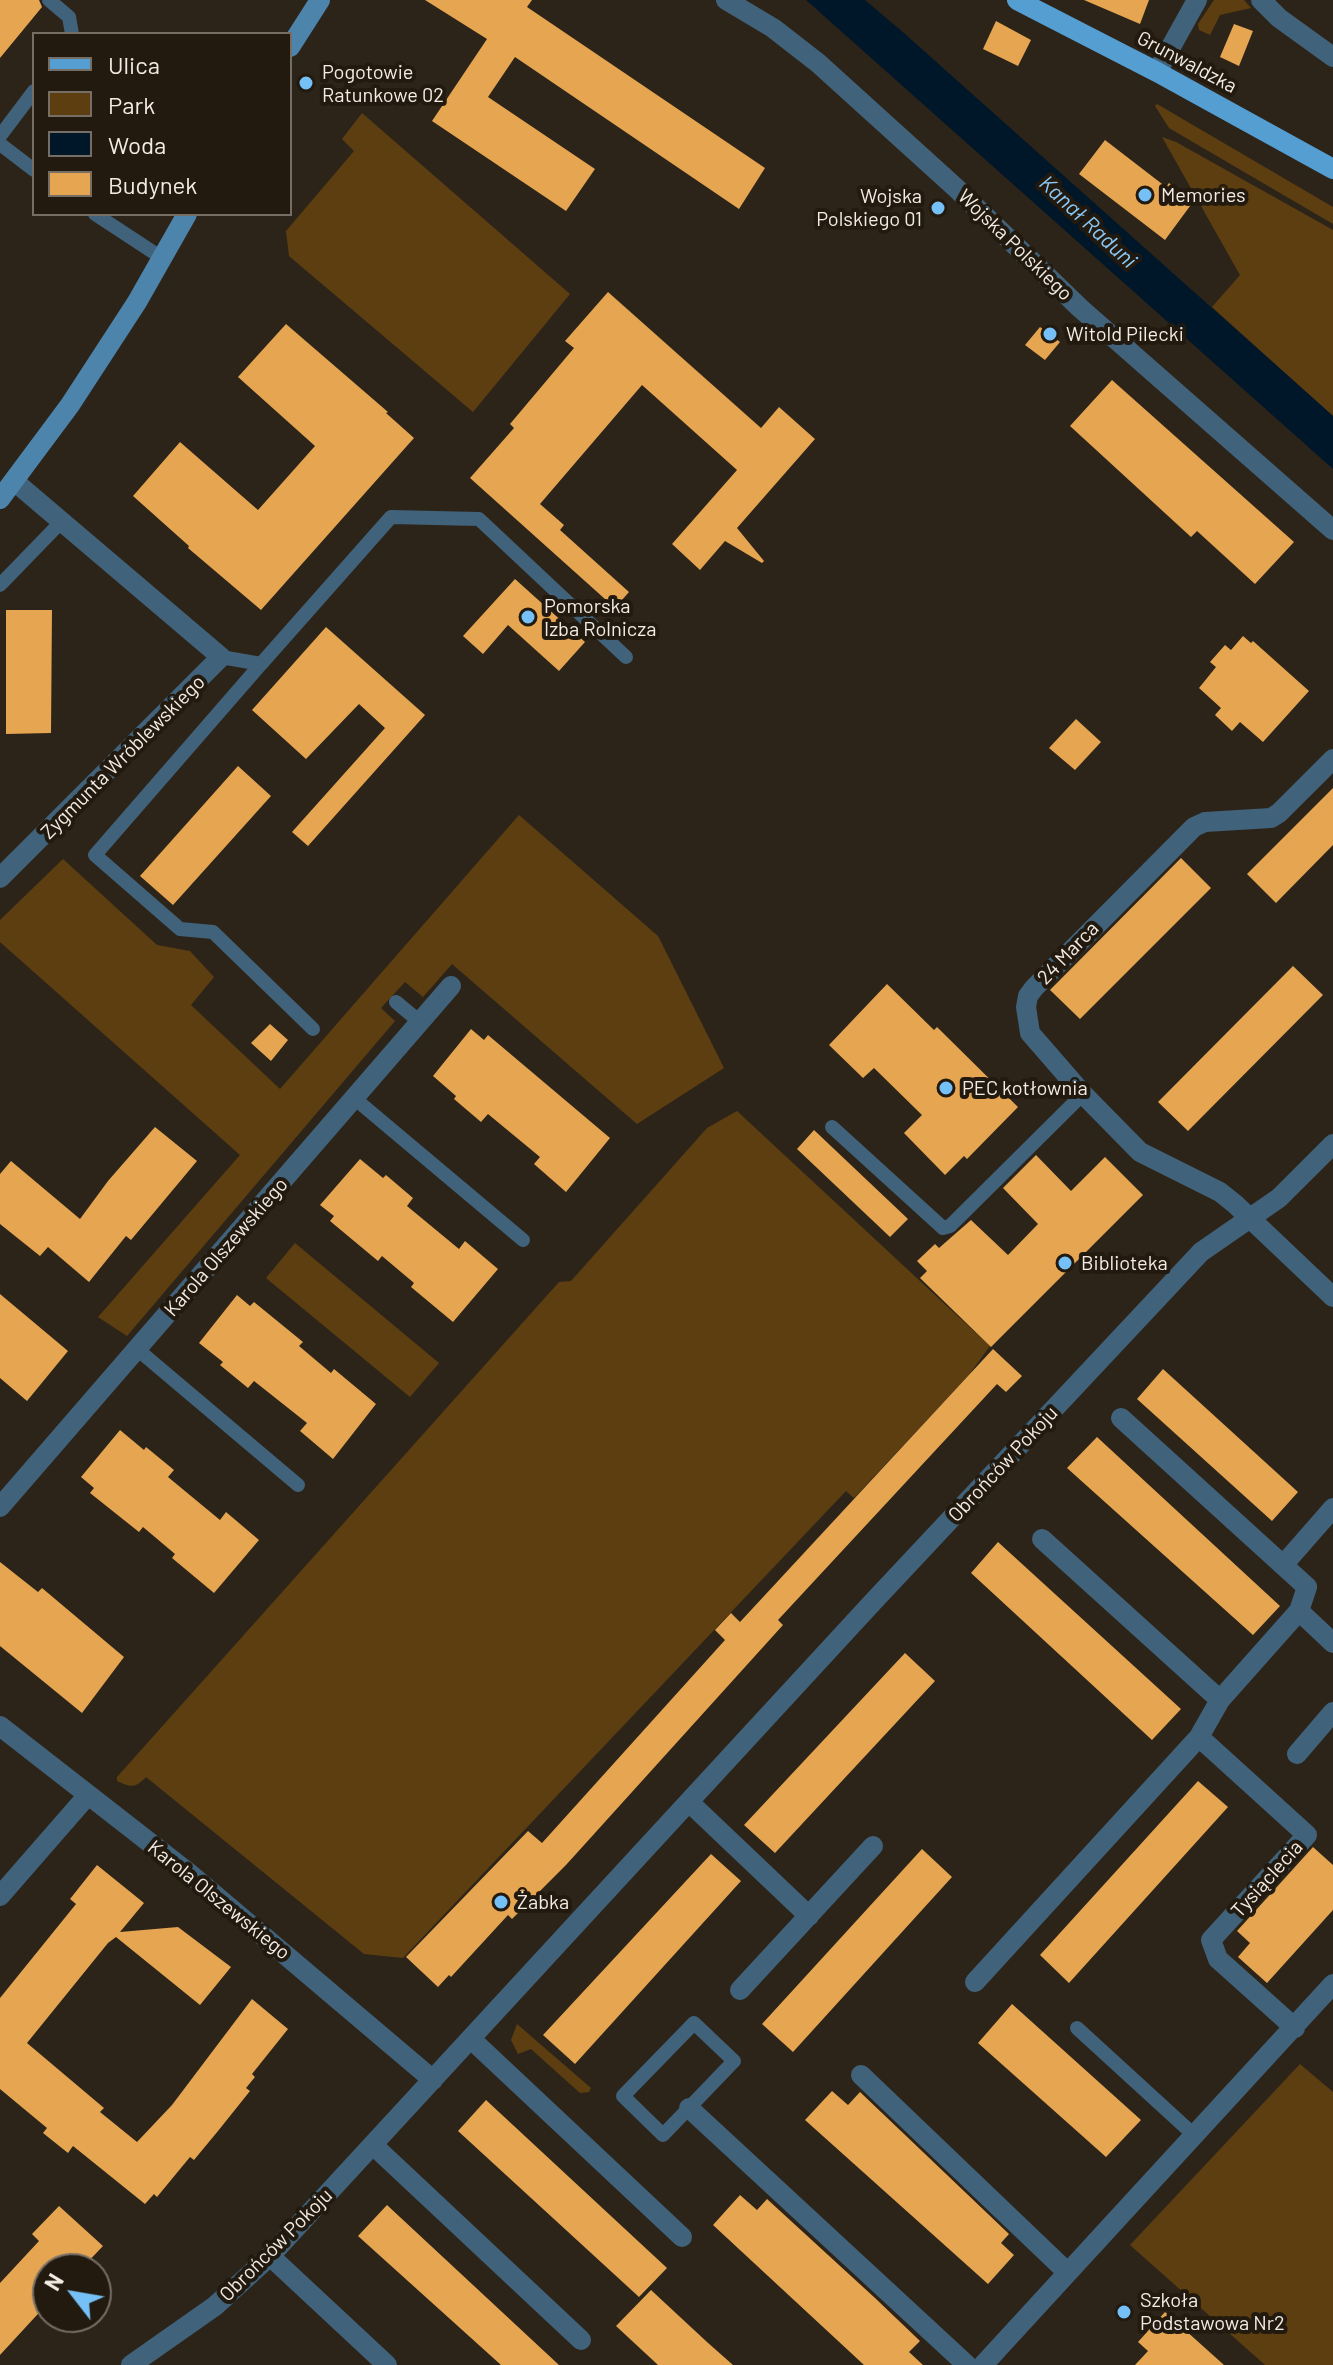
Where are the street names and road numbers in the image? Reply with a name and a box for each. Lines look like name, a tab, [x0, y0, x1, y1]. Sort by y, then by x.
street label: Grunwaldzka	[1133, 26, 1241, 98]
street label: Wojska Polskiego	[953, 184, 1077, 306]
street label: Zygmunta Wróblewskiego	[36, 670, 210, 844]
street label: 24 Marca	[1032, 917, 1104, 989]
street label: Karola Olszewskiego	[159, 1173, 293, 1321]
street label: Obrońców Pokoju	[943, 1401, 1063, 1527]
street label: Karola Olszewskiego	[143, 1835, 295, 1965]
street label: Tysiąclecia	[1226, 1836, 1308, 1922]
street label: Obrońców Pokoju	[215, 2184, 337, 2306]

